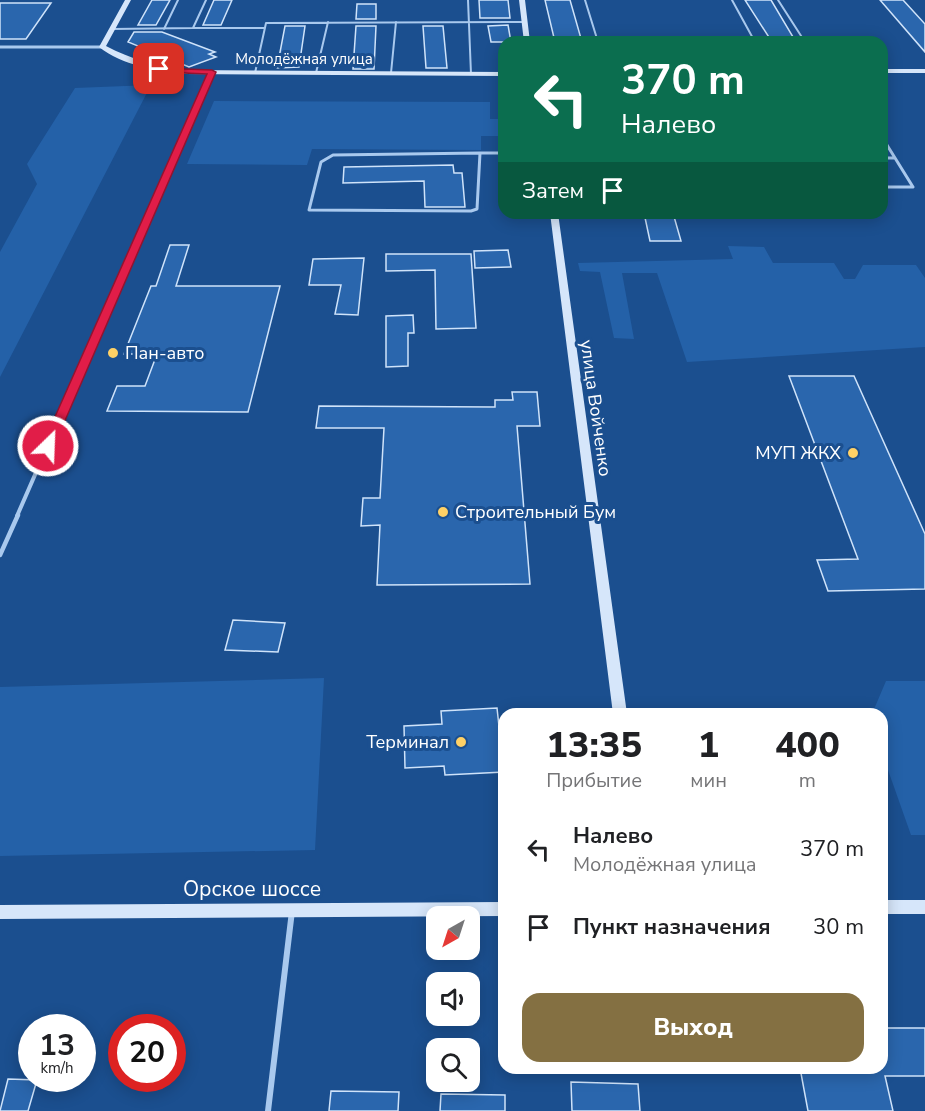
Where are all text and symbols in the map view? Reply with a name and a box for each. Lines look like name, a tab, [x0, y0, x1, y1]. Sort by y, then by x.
pin	[133, 43, 184, 94]
street label: Молодёжная улица	[235, 49, 373, 69]
icon: arrive	[142, 52, 175, 85]
text: 370 m	[621, 52, 745, 109]
icon: left	[522, 60, 600, 138]
text: Налево	[621, 106, 716, 143]
icon: arrive	[596, 174, 629, 207]
text: Затем	[522, 176, 584, 206]
street label: улица Войченко	[575, 338, 617, 478]
place label: Пан-авто	[125, 341, 204, 365]
marker: Пан-авто	[106, 346, 120, 360]
position arrow	[16, 414, 80, 478]
place label: МУП ЖКХ	[755, 441, 841, 465]
marker: МУП ЖКХ	[846, 446, 860, 460]
place label: Строительный Бум	[455, 500, 616, 524]
marker: Строительный Бум	[436, 505, 450, 519]
text: 13:35	[546, 721, 642, 770]
text: 1	[698, 721, 719, 770]
text: 400	[775, 721, 840, 770]
place label: Терминал	[366, 730, 449, 754]
marker: Терминал	[454, 735, 468, 749]
text: Прибытие	[546, 767, 642, 794]
text: мин	[690, 767, 727, 794]
text: m	[799, 767, 816, 794]
text: Налево	[573, 821, 653, 851]
icon: left	[522, 833, 555, 866]
text: 370 m	[800, 834, 864, 864]
text: Молодёжная улица	[573, 851, 757, 878]
street label: Орское шоссе	[183, 875, 321, 903]
north arrow	[426, 906, 480, 960]
map controls	[426, 906, 480, 1092]
icon: arrive	[522, 911, 555, 944]
text: Пункт назначения	[573, 912, 771, 942]
text: 30 m	[813, 912, 864, 942]
button: sound	[426, 972, 480, 1026]
button: Выход	[522, 993, 864, 1062]
speed limit sign: 20	[108, 1014, 186, 1092]
text: 13	[39, 1025, 75, 1066]
button: search	[426, 1038, 480, 1092]
text: km/h	[40, 1058, 74, 1078]

